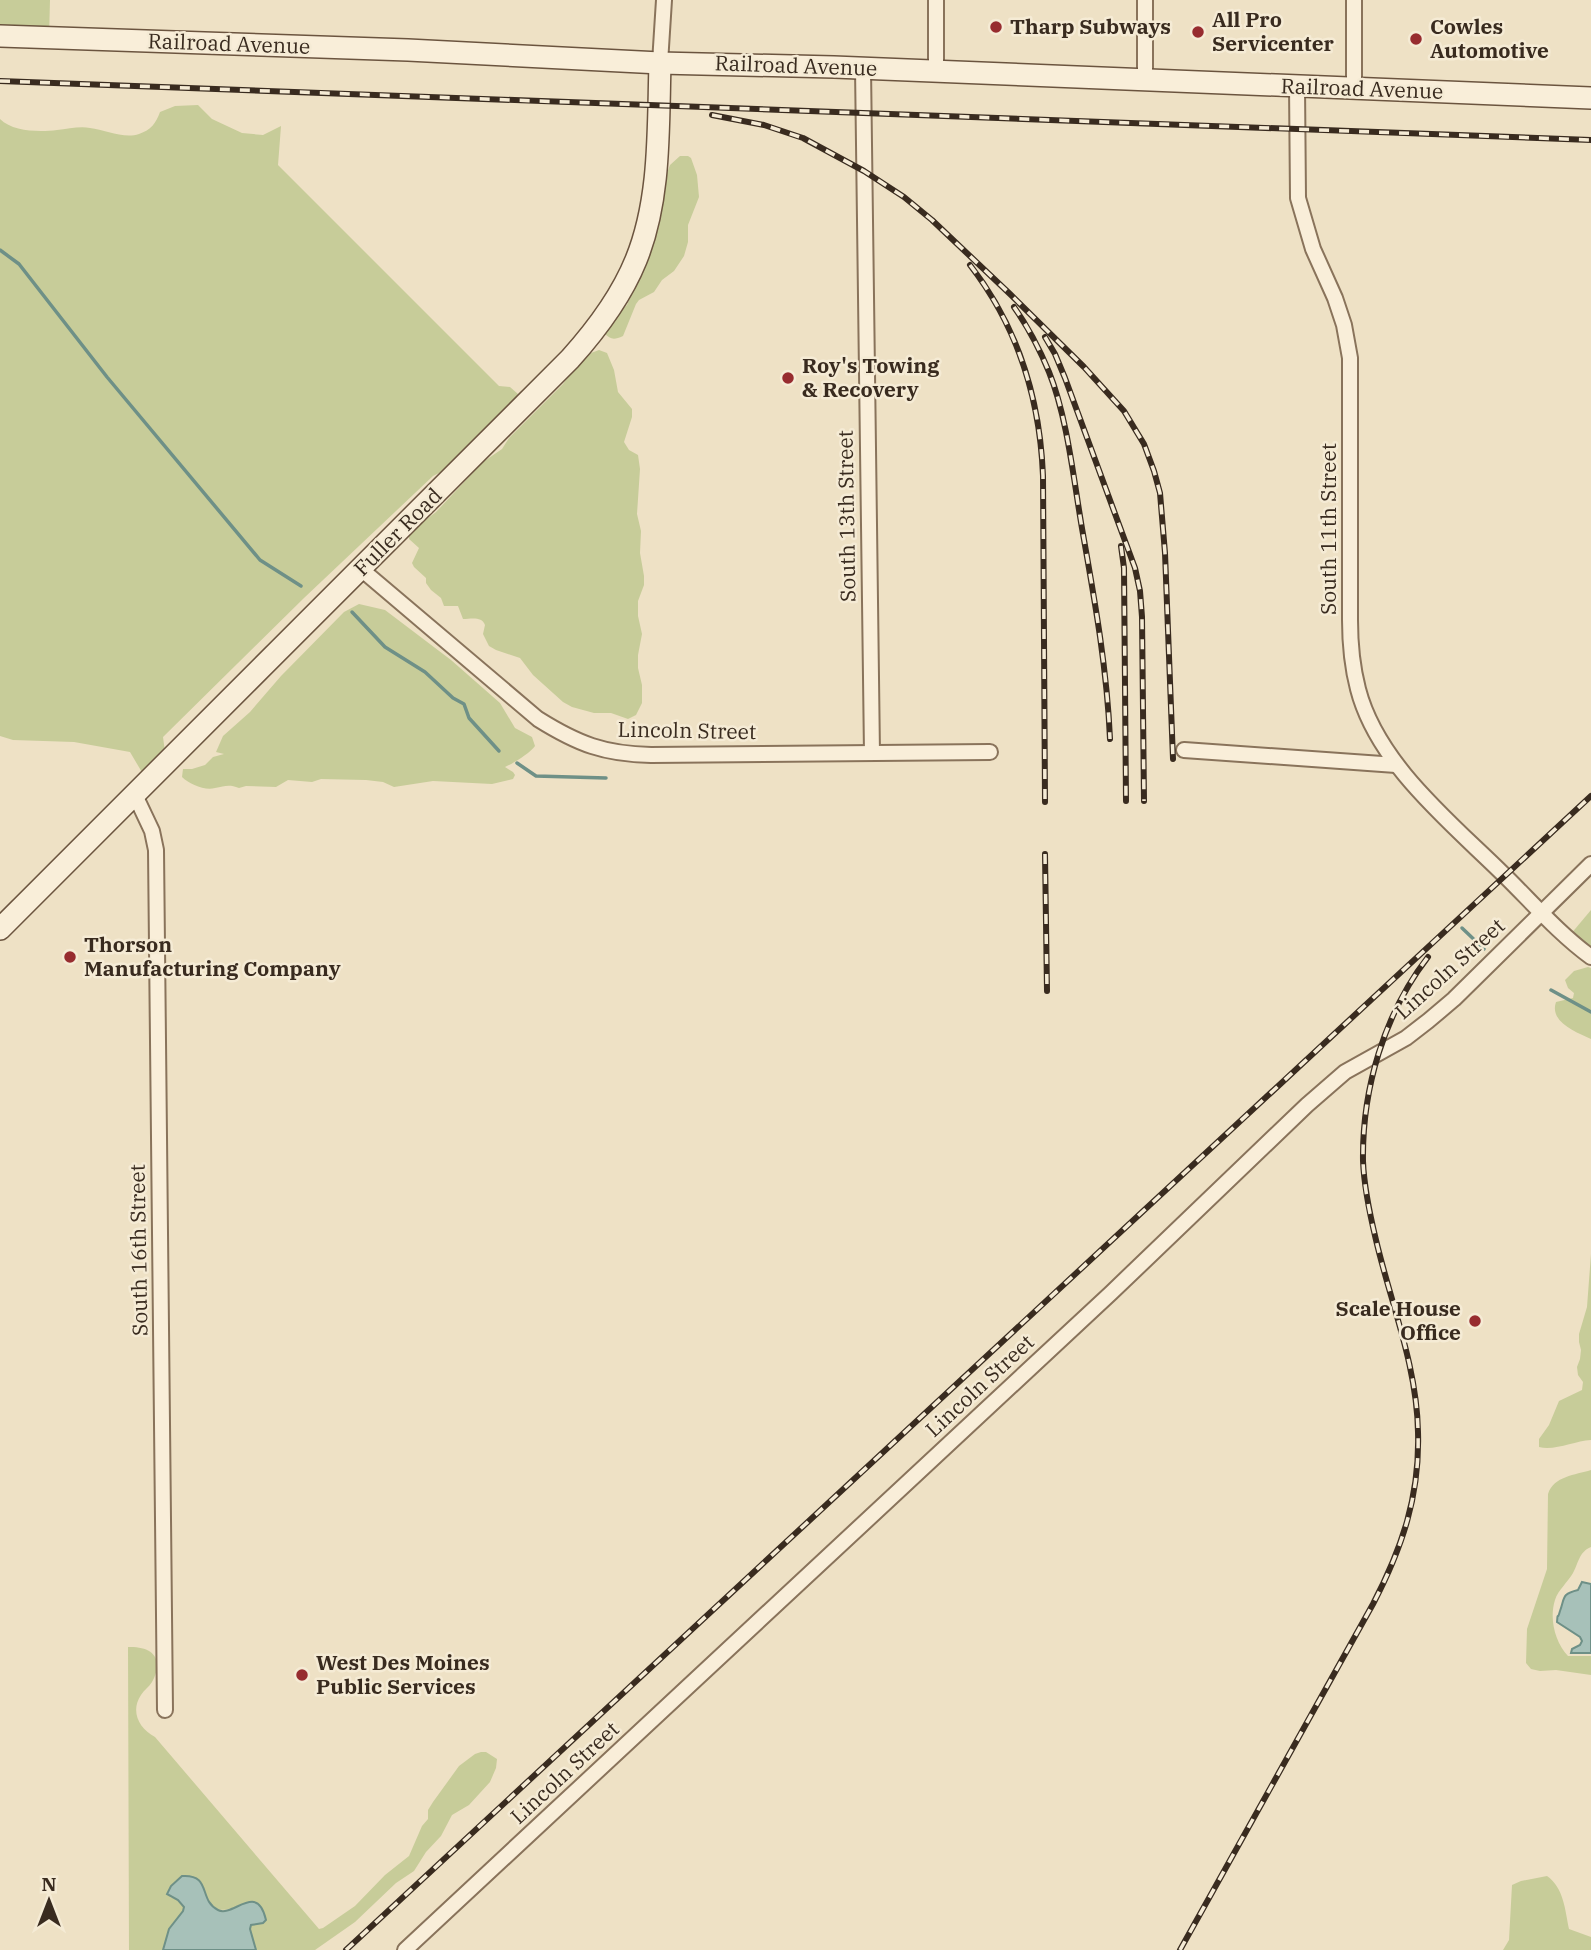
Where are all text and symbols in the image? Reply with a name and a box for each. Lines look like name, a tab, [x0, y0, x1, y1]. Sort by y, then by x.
place label: All Pro Servicenter	[1212, 5, 1335, 57]
place label: Tharp Subways	[1010, 12, 1171, 40]
place label: Cowles Automotive	[1430, 12, 1549, 64]
marker: Tharp Subways	[988, 19, 1004, 35]
marker: All Pro Servicenter	[1190, 24, 1206, 40]
street label: Railroad Avenue	[147, 26, 311, 60]
marker: Cowles Automotive	[1408, 31, 1424, 47]
street label: Railroad Avenue	[714, 48, 878, 82]
street label: Railroad Avenue	[1280, 71, 1444, 105]
place label: Roy's Towing & Recovery	[802, 351, 940, 403]
marker: Roy's Towing & Recovery	[780, 370, 796, 386]
street label: South 13th Street	[830, 430, 862, 602]
street label: South 11th Street	[1314, 443, 1342, 615]
street label: Fuller Road	[347, 481, 448, 581]
street label: Lincoln Street	[618, 715, 757, 745]
street label: Lincoln Street	[1388, 911, 1510, 1025]
place label: Thorson Manufacturing Company	[84, 930, 341, 982]
marker: Thorson Manufacturing Company	[62, 949, 78, 965]
street label: South 16th Street	[122, 1164, 154, 1336]
place label: Scale House Office	[1336, 1294, 1461, 1346]
marker: Scale House Office	[1467, 1313, 1483, 1329]
street label: Lincoln Street	[919, 1328, 1040, 1443]
place label: West Des Moines Public Services	[316, 1648, 490, 1700]
marker: West Des Moines Public Services	[294, 1667, 310, 1683]
street label: Lincoln Street	[504, 1715, 625, 1830]
north arrow	[14, 1866, 84, 1936]
text: N	[41, 1872, 57, 1896]

